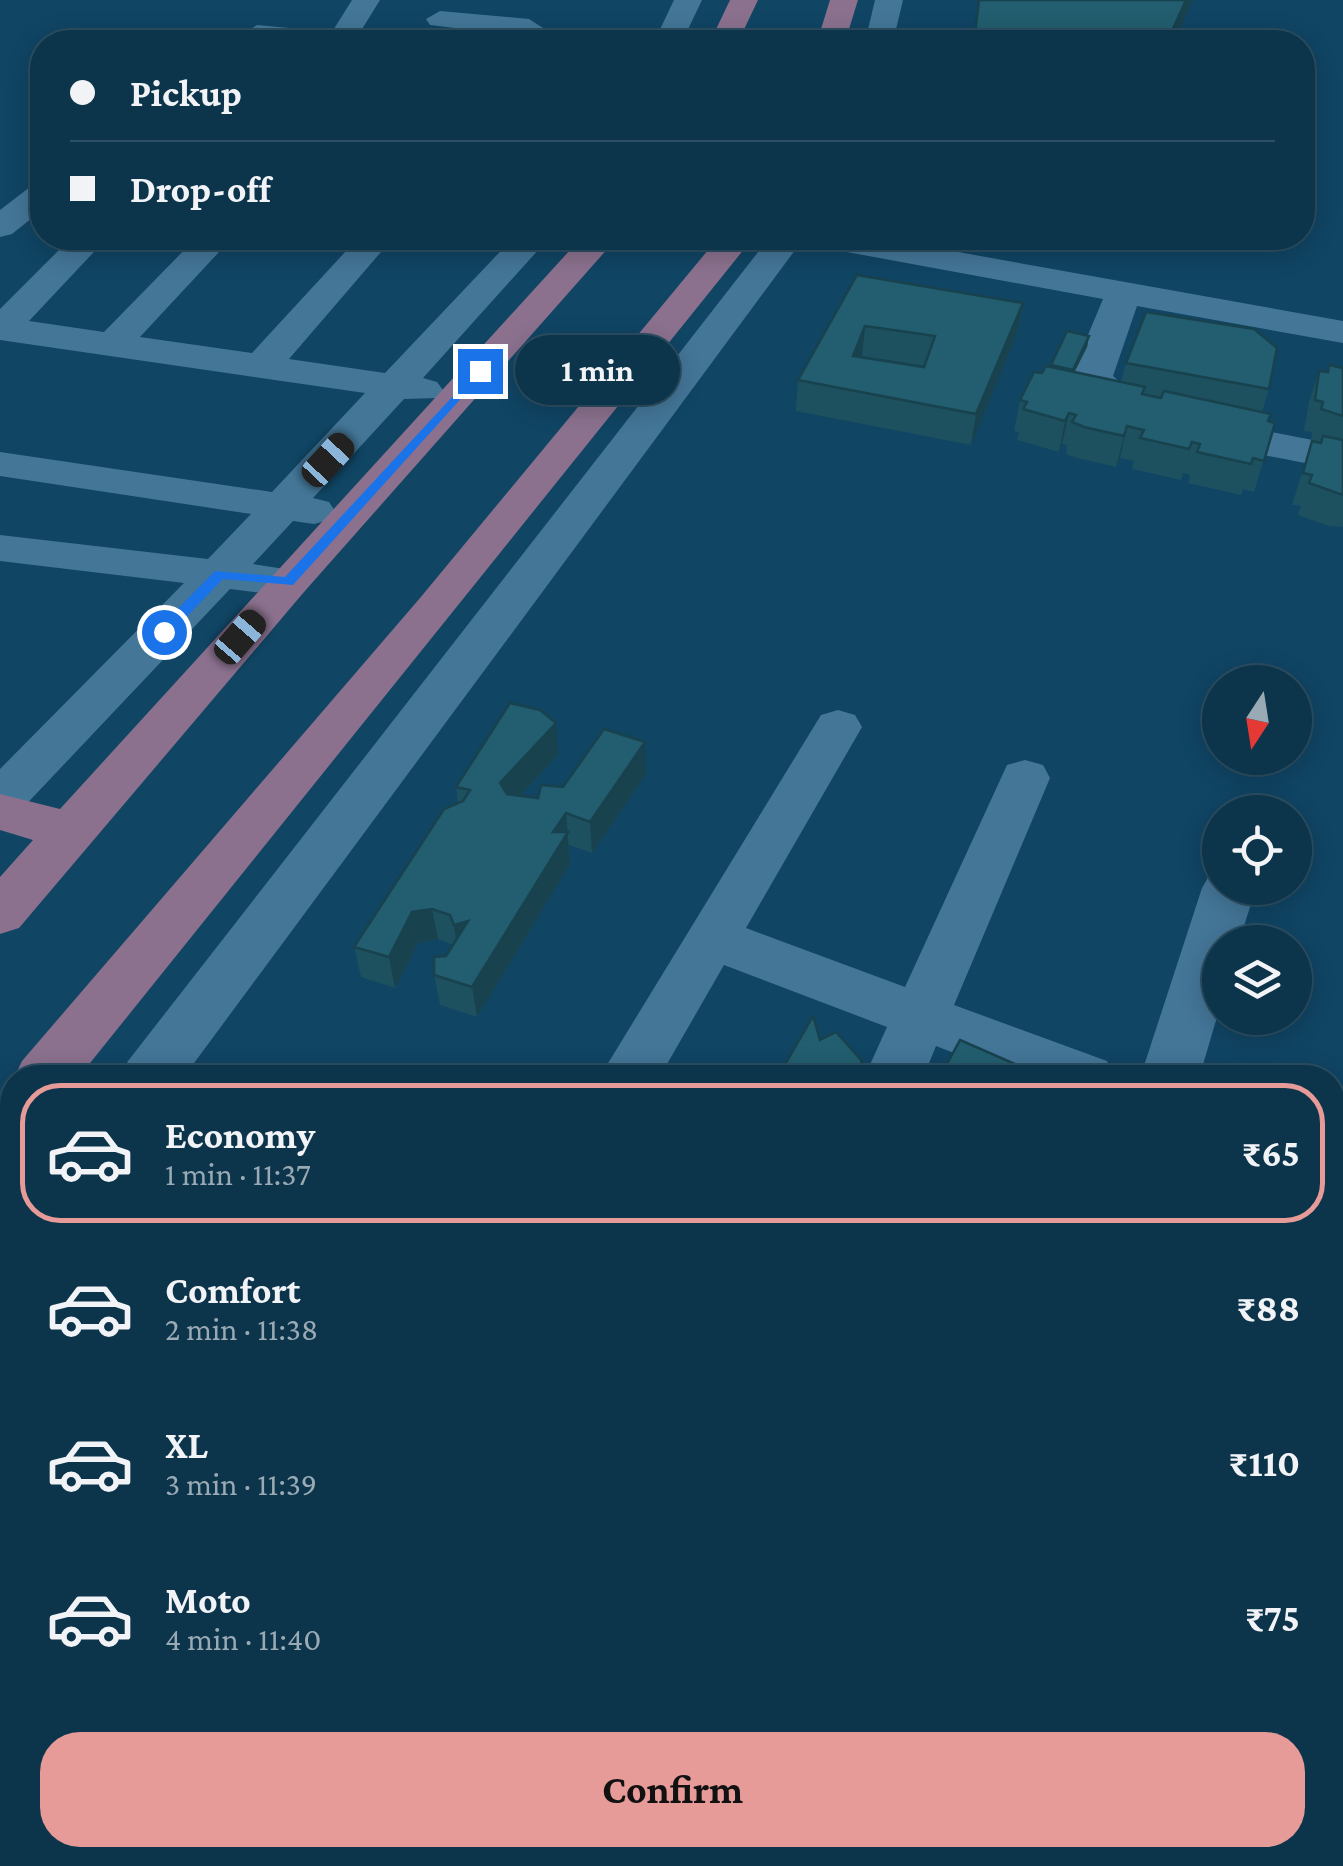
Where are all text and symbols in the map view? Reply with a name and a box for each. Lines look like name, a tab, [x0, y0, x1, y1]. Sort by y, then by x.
text: Pickup	[130, 72, 242, 114]
text: Drop-off	[130, 168, 271, 210]
callout: 1 min	[515, 336, 680, 406]
route end	[458, 349, 503, 394]
text: 1 min	[561, 352, 634, 388]
car	[297, 428, 359, 492]
car	[209, 605, 271, 669]
route start	[142, 610, 187, 655]
north arrow	[1202, 665, 1312, 775]
map controls	[1202, 665, 1312, 1035]
button: locate	[1202, 795, 1312, 905]
button: layers	[1202, 925, 1312, 1035]
icon: car	[45, 1108, 135, 1198]
text: Economy	[165, 1114, 315, 1156]
text: ₹65	[1242, 1132, 1300, 1174]
text: 1 min · 11:37	[165, 1156, 311, 1192]
icon: car	[45, 1263, 135, 1353]
text: Comfort	[165, 1269, 301, 1311]
text: ₹88	[1236, 1287, 1300, 1329]
text: 2 min · 11:38	[165, 1311, 318, 1347]
icon: car	[45, 1418, 135, 1508]
text: XL	[165, 1424, 208, 1466]
text: ₹110	[1229, 1442, 1300, 1484]
text: 3 min · 11:39	[165, 1466, 317, 1502]
icon: car	[45, 1573, 135, 1663]
text: Moto	[165, 1579, 251, 1621]
text: ₹75	[1245, 1597, 1300, 1639]
text: 4 min · 11:40	[165, 1621, 321, 1657]
button: Confirm	[40, 1732, 1305, 1847]

